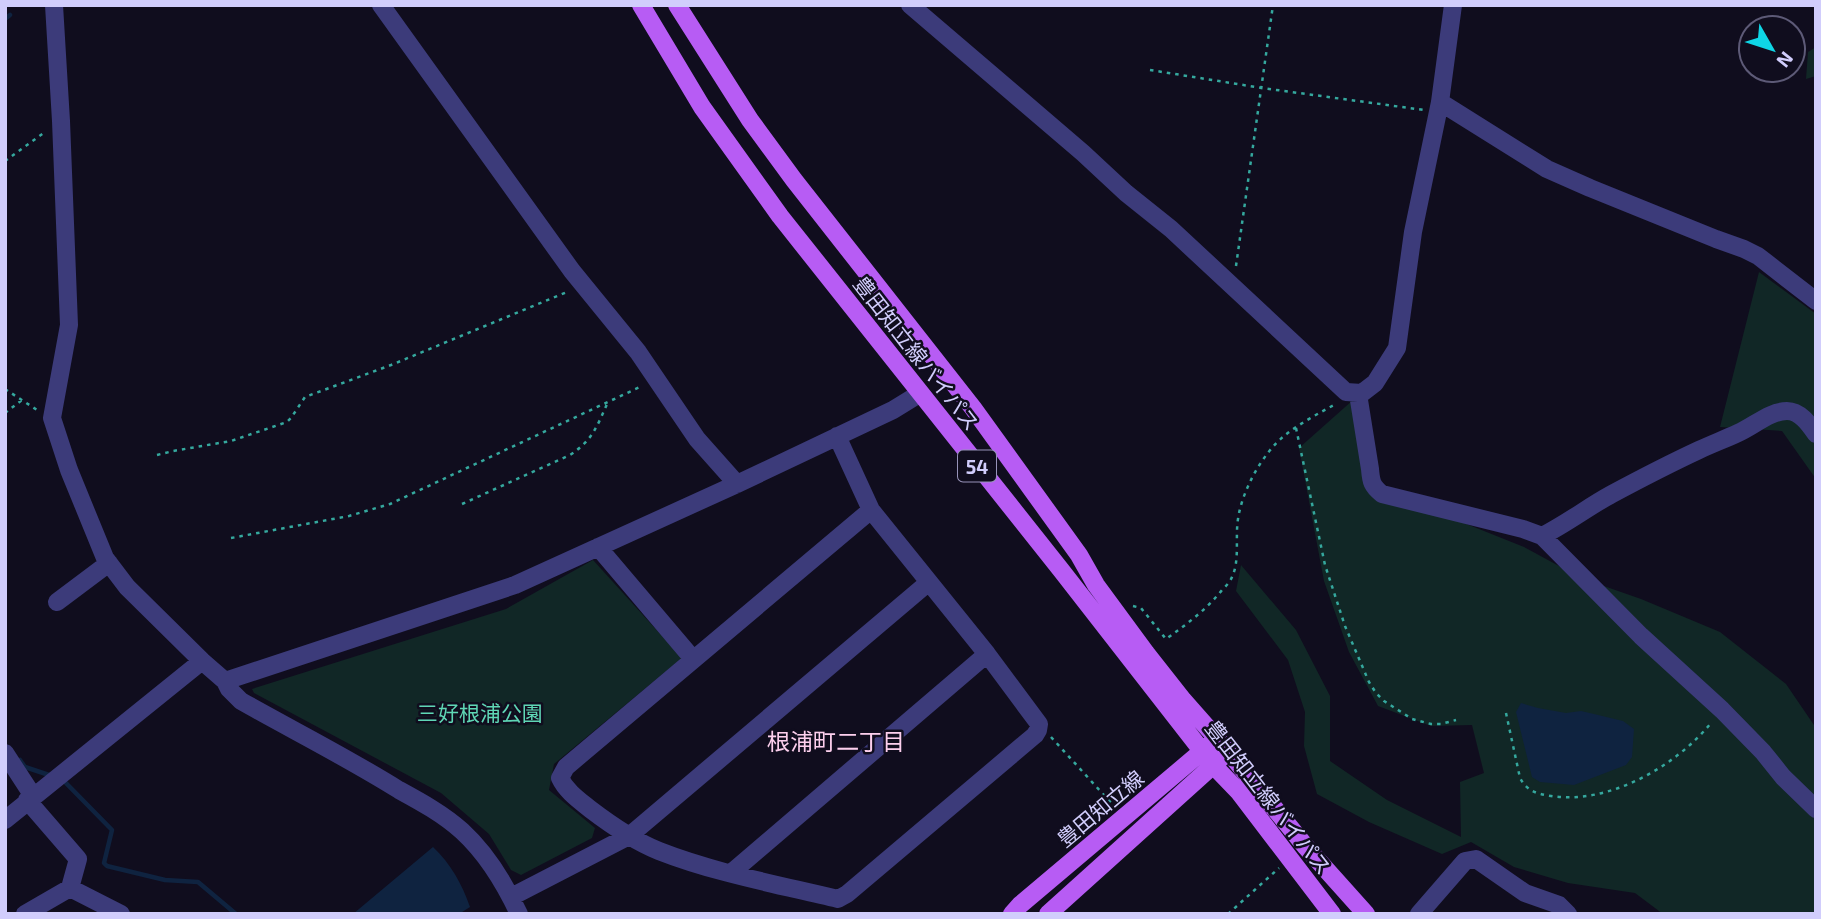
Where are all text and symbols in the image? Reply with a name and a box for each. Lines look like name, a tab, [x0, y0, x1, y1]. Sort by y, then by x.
north arrow	[1737, 14, 1807, 84]
text: N	[1772, 47, 1799, 73]
street label: 豊田知立線バイパス	[849, 271, 985, 435]
road number: 54	[958, 450, 996, 481]
park label: 三好根浦公園	[417, 700, 543, 725]
street label: 豊田知立線バイパス	[1201, 715, 1337, 879]
district label: 根浦町二丁目	[767, 727, 905, 755]
street label: 豊田知立線	[1052, 765, 1148, 851]

